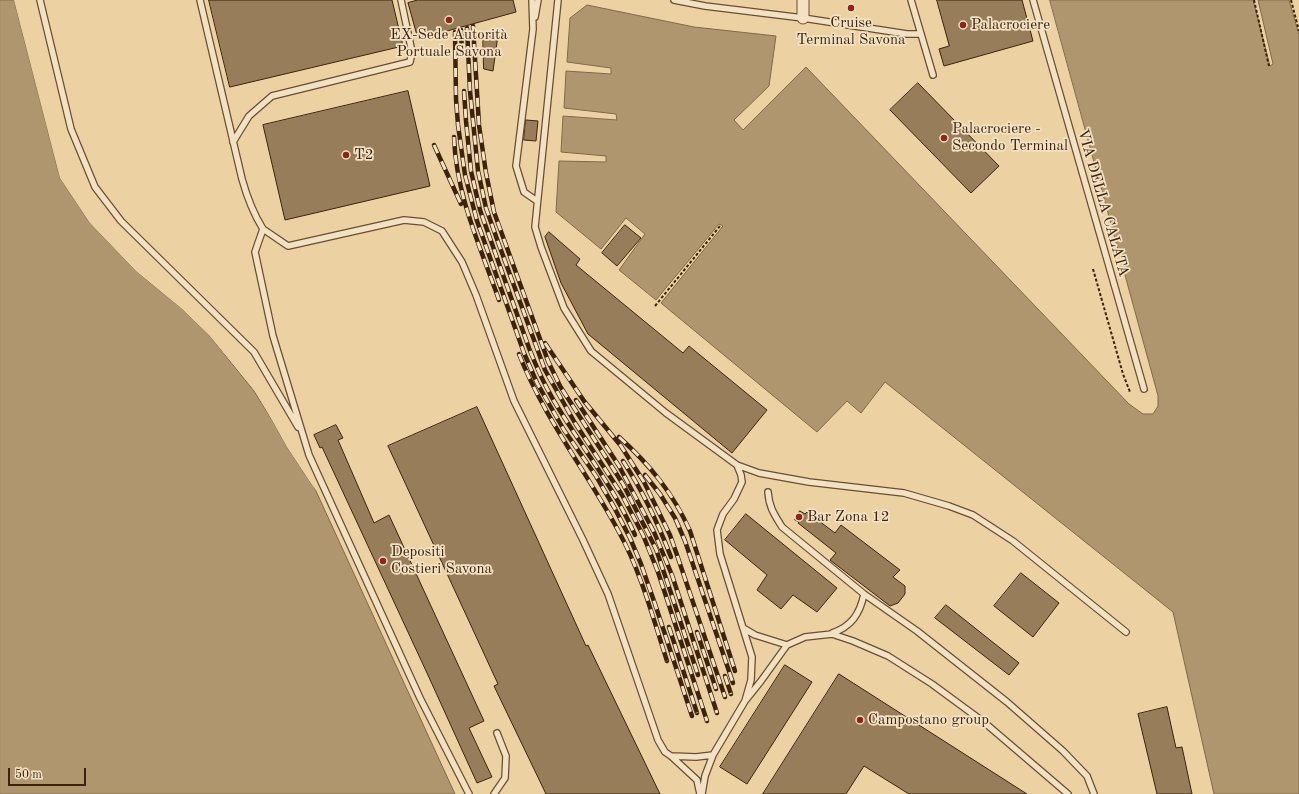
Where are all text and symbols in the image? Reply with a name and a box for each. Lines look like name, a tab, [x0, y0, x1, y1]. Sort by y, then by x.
marker: Cruise Terminal Savona	[846, 3, 856, 13]
place label: Cruise Terminal Savona	[797, 14, 905, 49]
marker: EX-Sede Autorità Portuale Savona	[444, 15, 454, 25]
place label: Palacrociere	[971, 16, 1050, 34]
marker: Palacrociere	[958, 20, 968, 30]
place label: EX-Sede Autorità Portuale Savona	[390, 26, 508, 61]
place label: Palacrociere - Secondo Terminal	[952, 120, 1068, 155]
street label: VIA DELLA CALATA	[1073, 127, 1133, 279]
marker: Palacrociere - Secondo Terminal	[939, 133, 949, 143]
place label: T2	[354, 146, 373, 164]
marker: T2	[341, 150, 351, 160]
place label: Bar Zona 12	[807, 508, 889, 526]
marker: Bar Zona 12	[794, 512, 804, 522]
place label: Depositi Costieri Savona	[391, 543, 492, 578]
marker: Depositi Costieri Savona	[378, 556, 388, 566]
place label: Campostano group	[868, 711, 989, 729]
marker: Campostano group	[855, 715, 865, 725]
scale bar	[10, 760, 88, 786]
text: 50 m	[15, 769, 42, 781]

